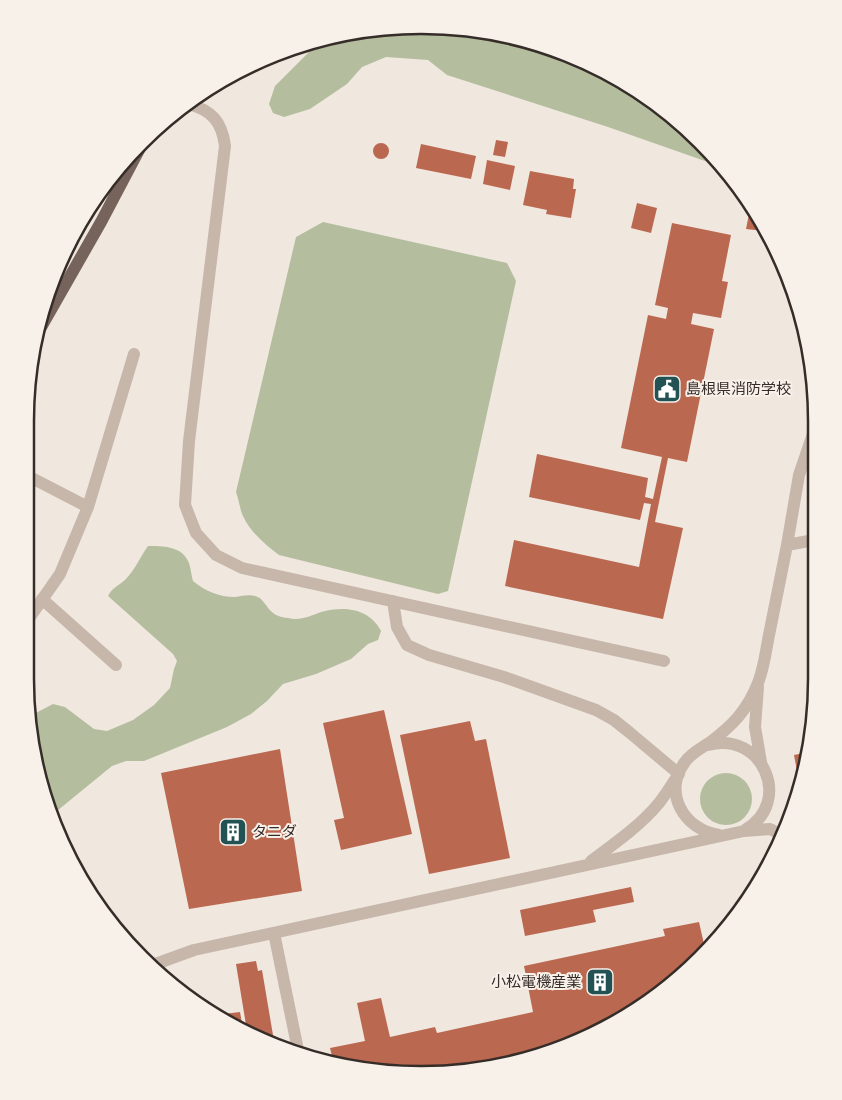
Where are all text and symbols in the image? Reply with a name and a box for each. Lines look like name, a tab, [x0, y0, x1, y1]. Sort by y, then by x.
public building icon: 島根県消防学校	[652, 374, 682, 404]
place label: 島根県消防学校	[686, 380, 791, 398]
building icon: タニダ	[218, 817, 248, 847]
place label: タニダ	[252, 823, 297, 841]
building icon: 小松電機産業	[585, 967, 615, 997]
place label: 小松電機産業	[491, 973, 581, 991]

